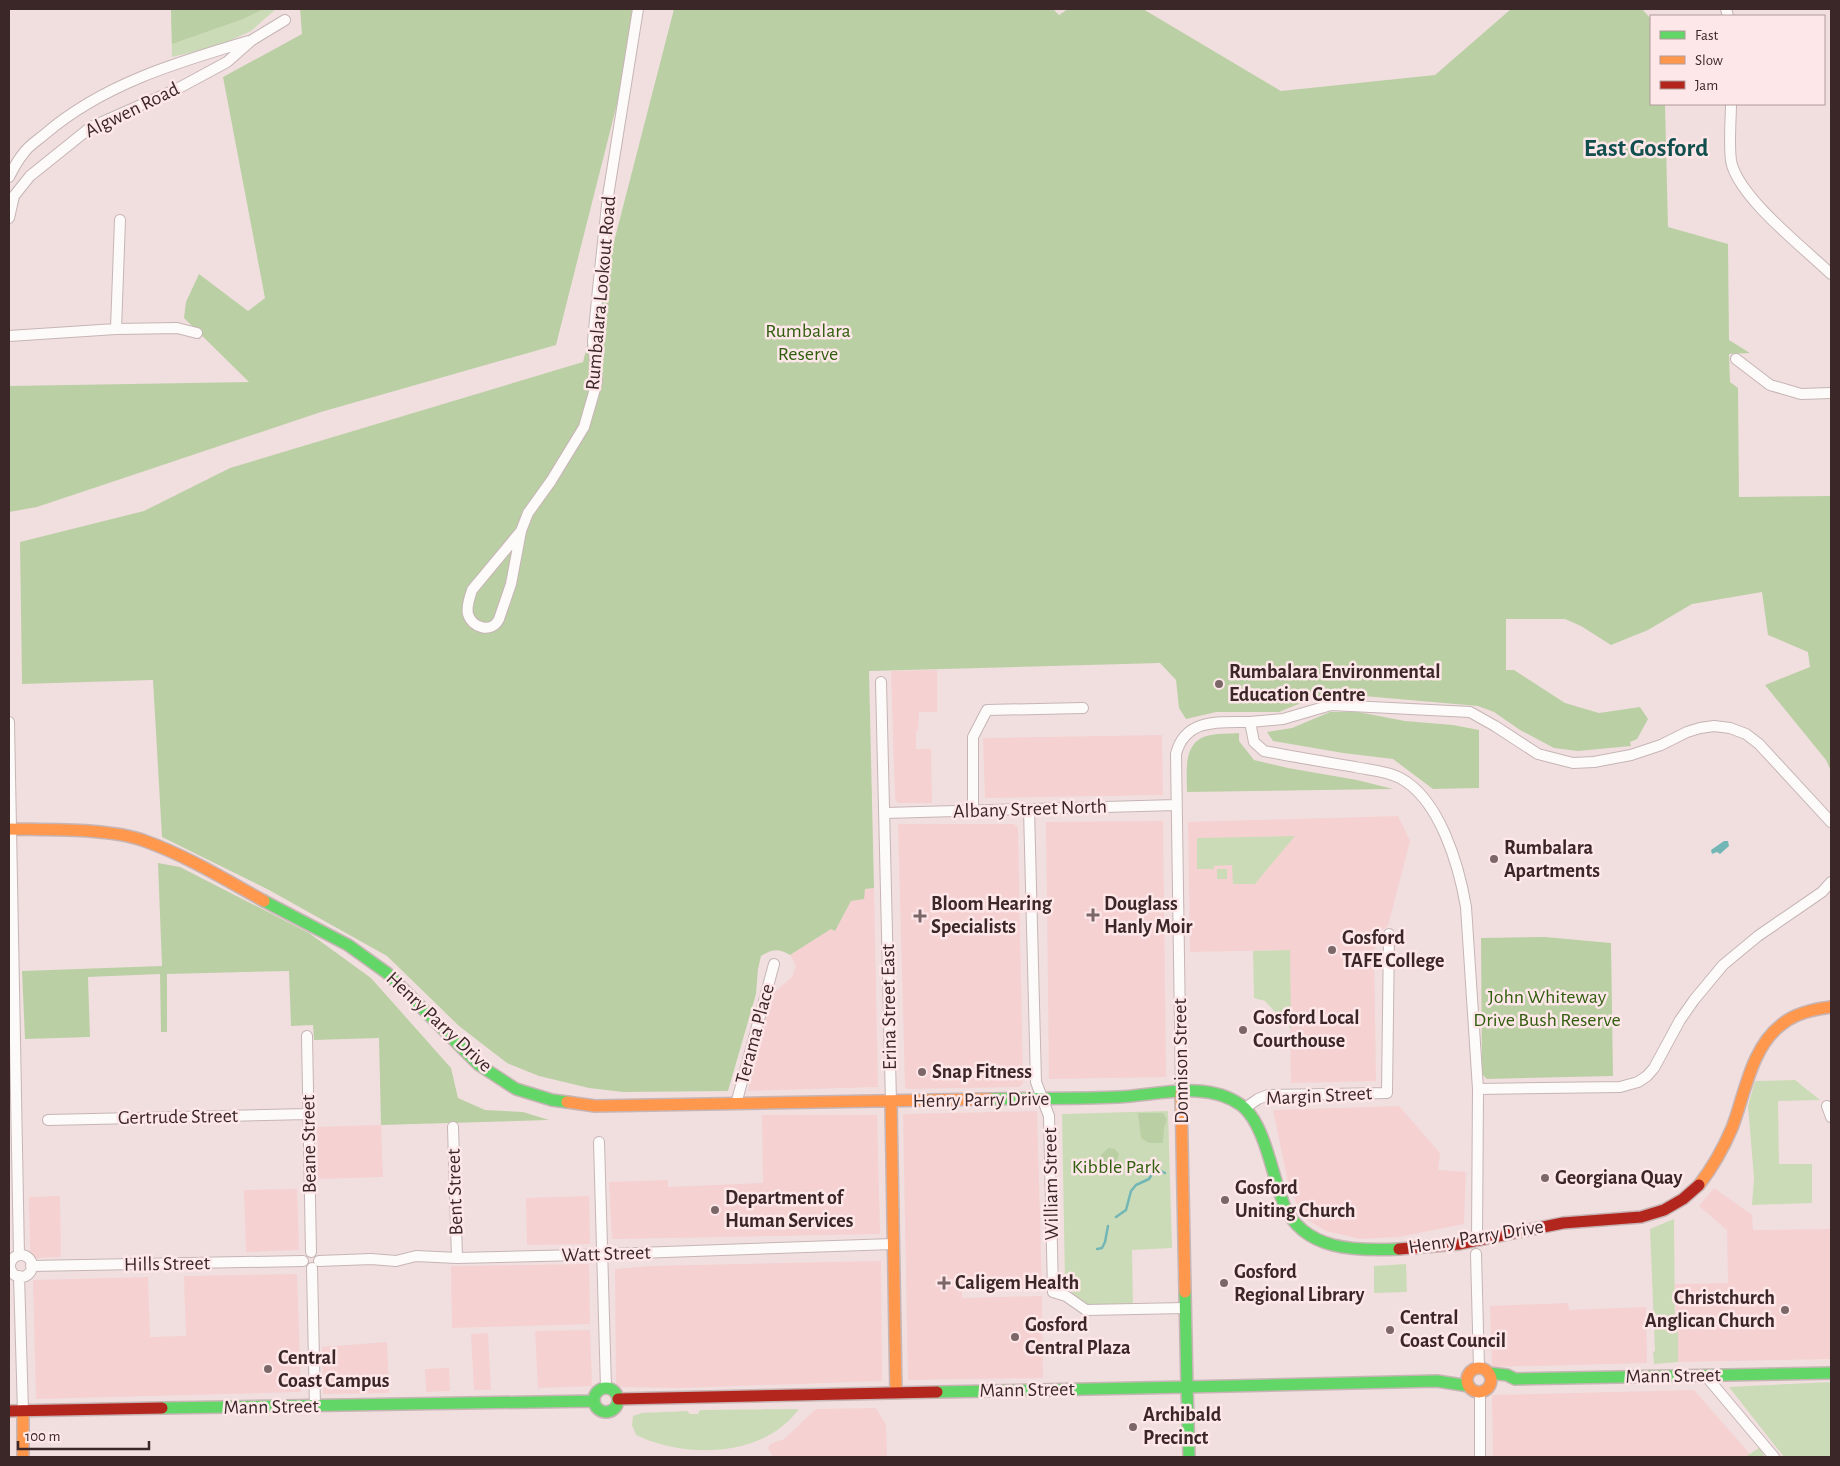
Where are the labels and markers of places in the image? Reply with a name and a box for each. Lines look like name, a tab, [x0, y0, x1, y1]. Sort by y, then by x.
place label: Rumbalara Environmental Education Centre	[1229, 662, 1441, 705]
marker: Rumbalara Environmental Education Centre	[1213, 678, 1225, 690]
place label: Rumbalara Apartments	[1504, 838, 1600, 881]
marker: Rumbalara Apartments	[1488, 853, 1500, 865]
place label: Bloom Hearing Specialists	[931, 894, 1053, 937]
place label: Douglass Hanly Moir	[1104, 894, 1193, 937]
marker: Douglass Hanly Moir	[1086, 908, 1100, 922]
marker: Bloom Hearing Specialists	[913, 909, 927, 923]
place label: Gosford TAFE College	[1342, 928, 1444, 971]
marker: Gosford TAFE College	[1326, 944, 1338, 956]
place label: Gosford Local Courthouse	[1253, 1008, 1360, 1051]
marker: Gosford Local Courthouse	[1237, 1024, 1249, 1036]
place label: Snap Fitness	[932, 1062, 1032, 1082]
marker: Snap Fitness	[916, 1066, 928, 1078]
place label: Georgiana Quay	[1555, 1168, 1683, 1189]
marker: Georgiana Quay	[1539, 1172, 1551, 1184]
place label: Gosford Uniting Church	[1235, 1178, 1355, 1221]
place label: Department of Human Services	[725, 1188, 854, 1231]
marker: Gosford Uniting Church	[1219, 1194, 1231, 1206]
marker: Department of Human Services	[709, 1204, 721, 1216]
place label: Gosford Regional Library	[1234, 1262, 1364, 1305]
place label: Caligem Health	[955, 1273, 1079, 1293]
marker: Caligem Health	[937, 1276, 951, 1290]
marker: Gosford Regional Library	[1218, 1277, 1230, 1289]
place label: Christchurch Anglican Church	[1645, 1288, 1775, 1331]
marker: Christchurch Anglican Church	[1779, 1304, 1791, 1316]
place label: Central Coast Council	[1400, 1308, 1506, 1351]
place label: Gosford Central Plaza	[1025, 1315, 1131, 1358]
marker: Central Coast Council	[1384, 1324, 1396, 1336]
marker: Gosford Central Plaza	[1009, 1331, 1021, 1343]
place label: Central Coast Campus	[278, 1348, 390, 1391]
marker: Central Coast Campus	[262, 1363, 274, 1375]
place label: Archibald Precinct	[1143, 1405, 1222, 1448]
marker: Archibald Precinct	[1127, 1421, 1139, 1433]

